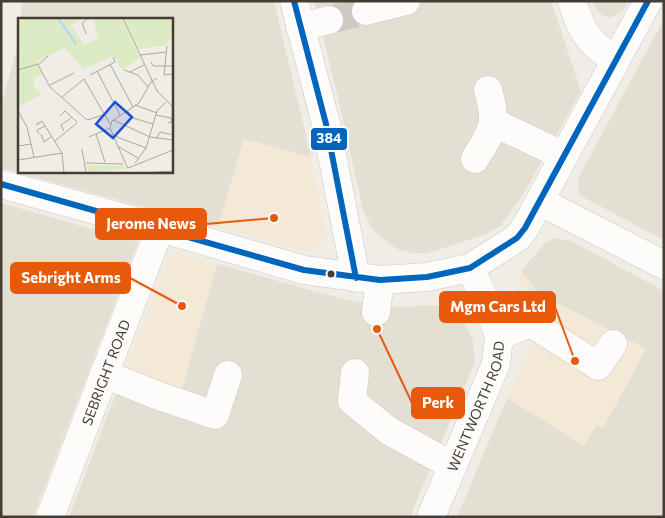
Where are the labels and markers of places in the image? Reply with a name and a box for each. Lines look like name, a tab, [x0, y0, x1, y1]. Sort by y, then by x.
callout: Jerome News	[96, 209, 206, 239]
callout: Sebright Arms	[11, 263, 130, 293]
unlabelled marker	[326, 269, 336, 279]
callout: Mgm Cars Ltd	[440, 292, 555, 322]
callout: Perk	[412, 388, 464, 418]

